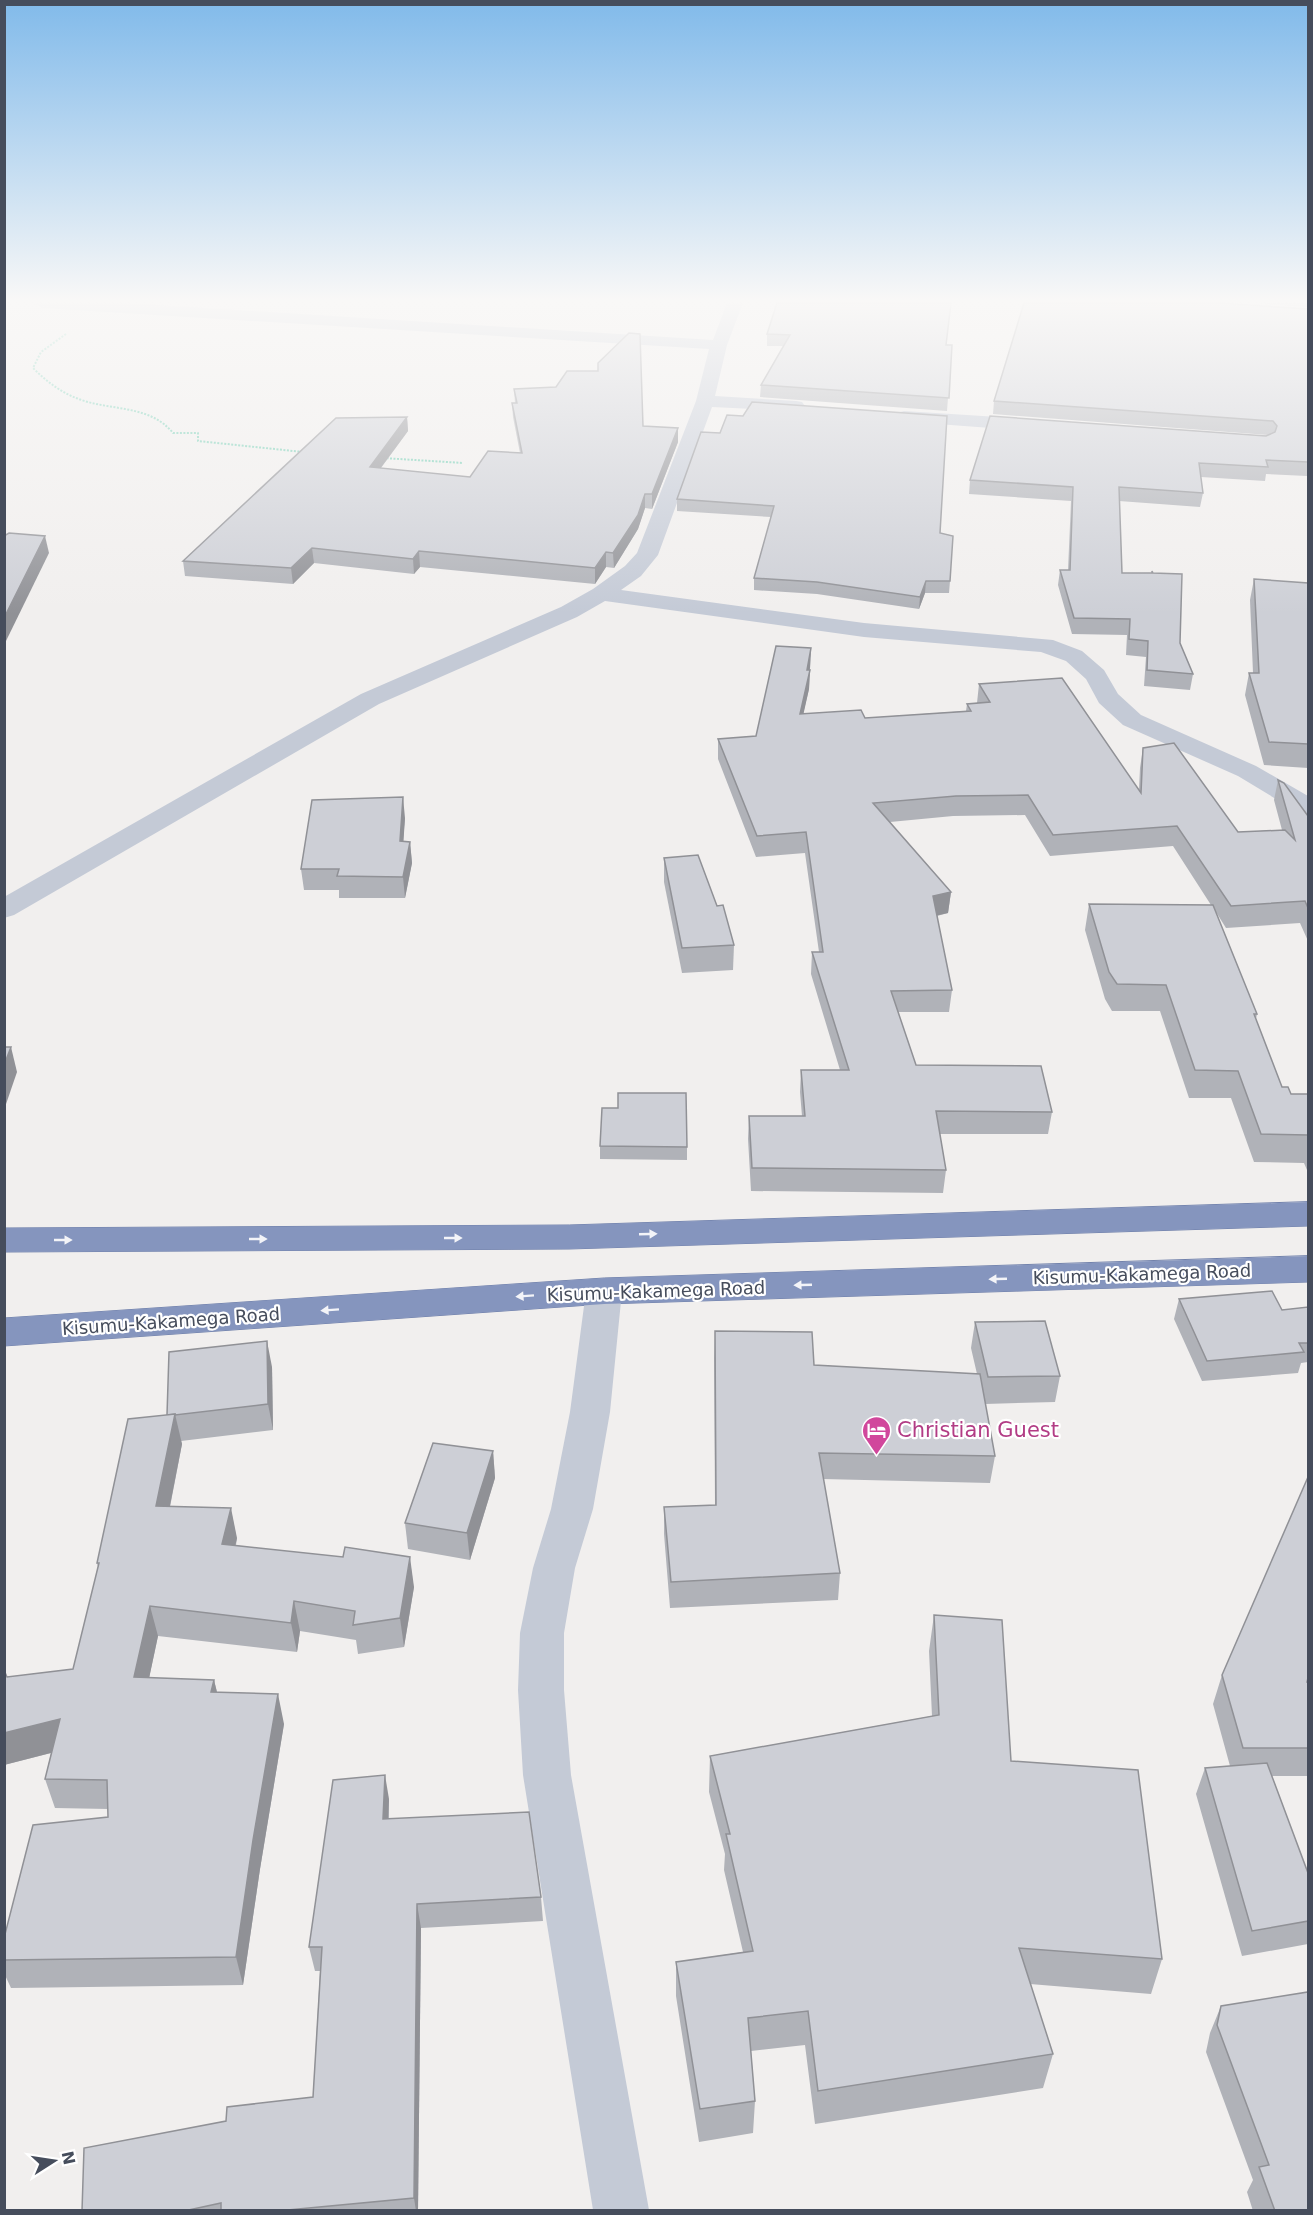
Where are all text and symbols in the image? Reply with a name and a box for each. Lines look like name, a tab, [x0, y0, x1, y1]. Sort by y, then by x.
one-way arrow	[638, 1230, 657, 1239]
one-way arrow	[443, 1233, 462, 1242]
one-way arrow	[248, 1234, 267, 1244]
one-way arrow	[53, 1235, 72, 1245]
street label: Kisumu-Kakamega Road	[1032, 1260, 1252, 1288]
one-way arrow	[989, 1274, 1008, 1284]
street label: Kisumu-Kakamega Road	[546, 1277, 766, 1305]
one-way arrow	[794, 1280, 813, 1290]
one-way arrow	[515, 1292, 534, 1301]
street label: Kisumu-Kakamega Road	[61, 1303, 281, 1339]
one-way arrow	[320, 1305, 339, 1315]
hotel icon: Christian Guest	[860, 1414, 892, 1456]
place label: Christian Guest	[897, 1418, 1059, 1442]
north arrow	[24, 2131, 84, 2191]
text: N	[57, 2149, 79, 2167]

